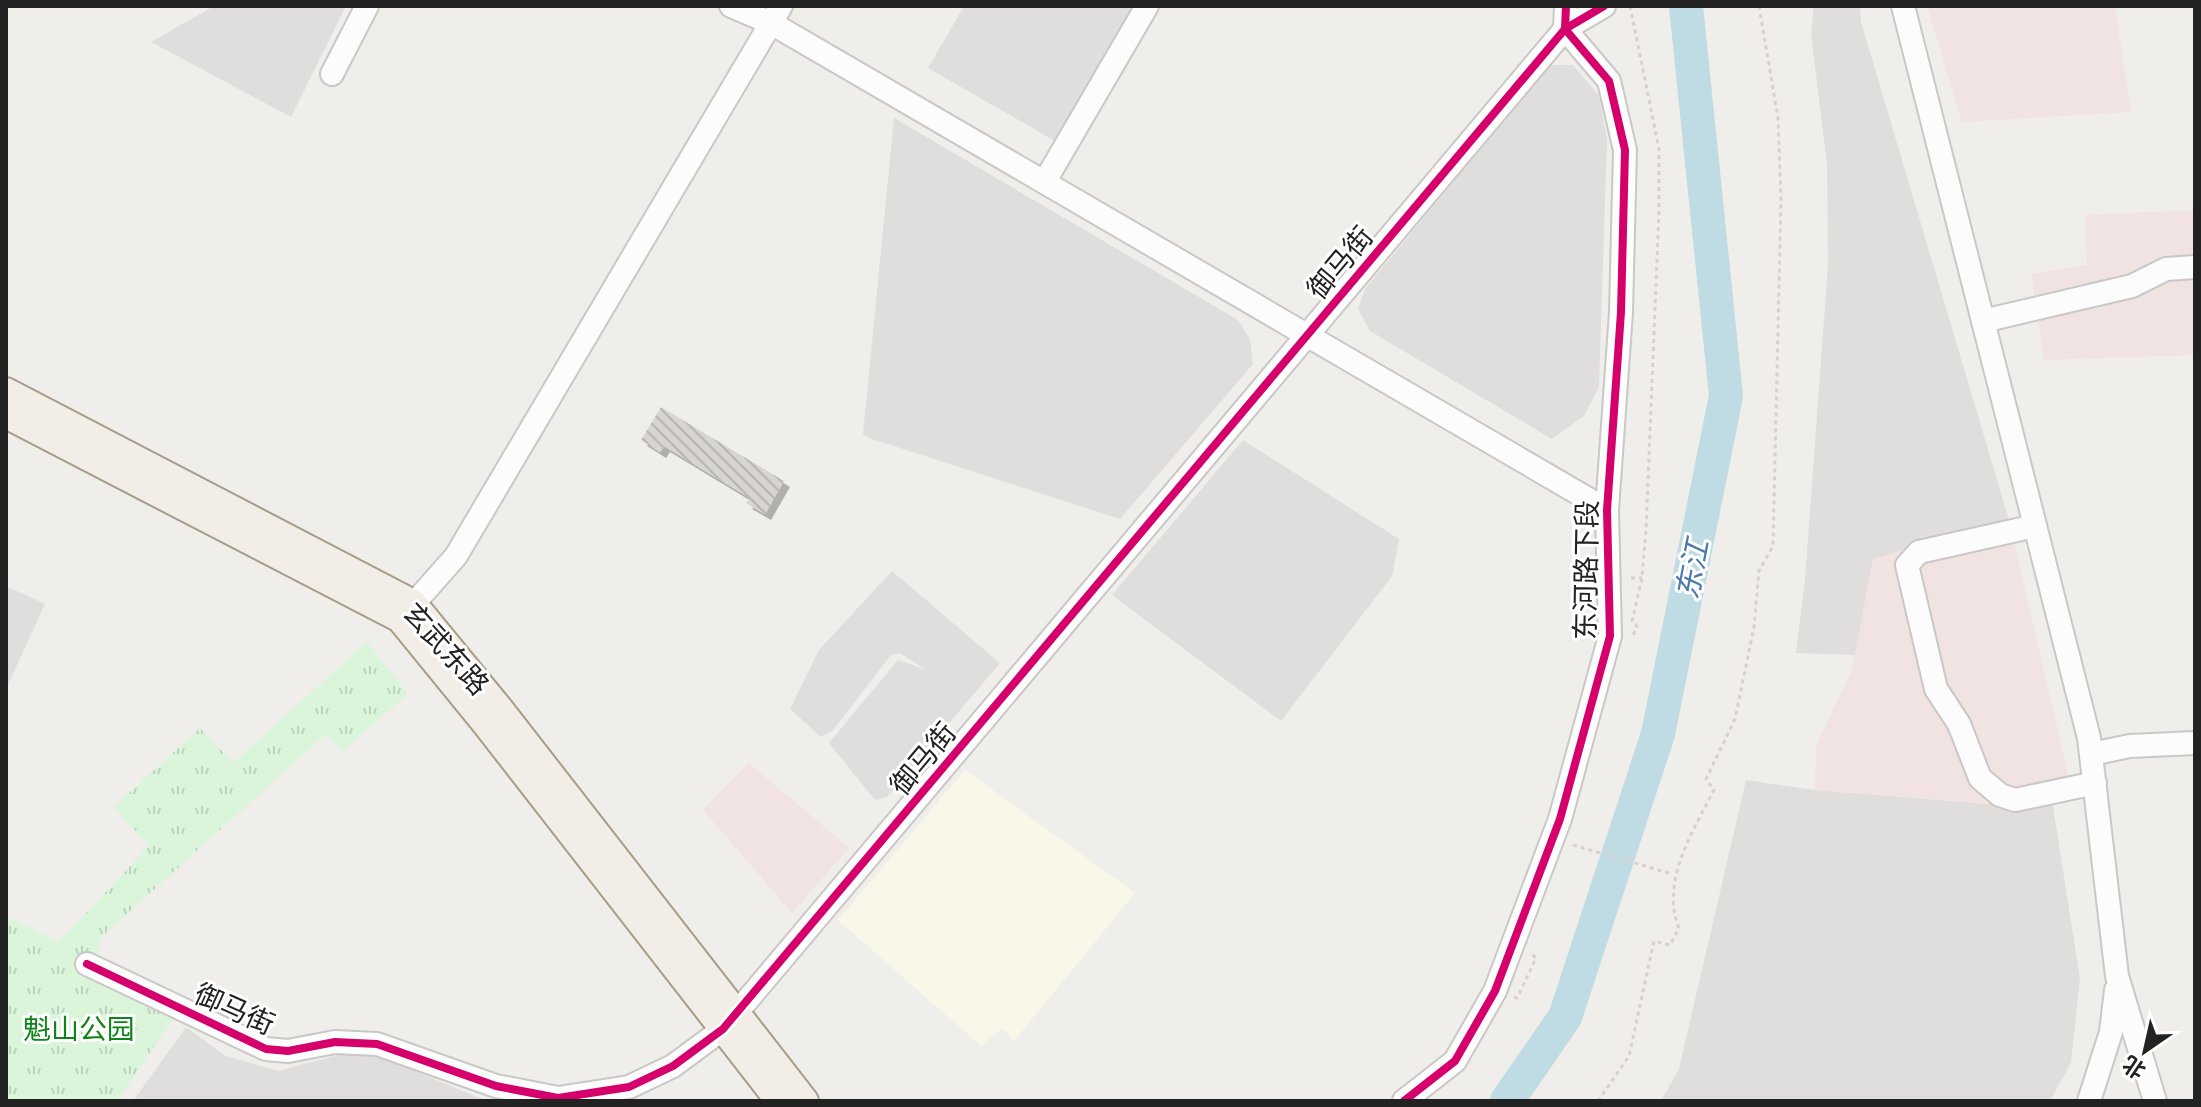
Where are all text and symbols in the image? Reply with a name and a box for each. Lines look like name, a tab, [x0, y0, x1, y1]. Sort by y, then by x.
street label: 御马街	[1299, 219, 1379, 305]
street label: 东河路下段	[1567, 500, 1603, 640]
water label: 东江	[1668, 533, 1715, 602]
street label: 玄武东路	[397, 595, 497, 701]
street label: 御马街	[882, 715, 962, 801]
street label: 御马街	[190, 975, 280, 1041]
park label: 魁山公园	[23, 1011, 135, 1045]
north arrow	[2105, 1011, 2185, 1091]
text: 北	[2117, 1051, 2150, 1085]

